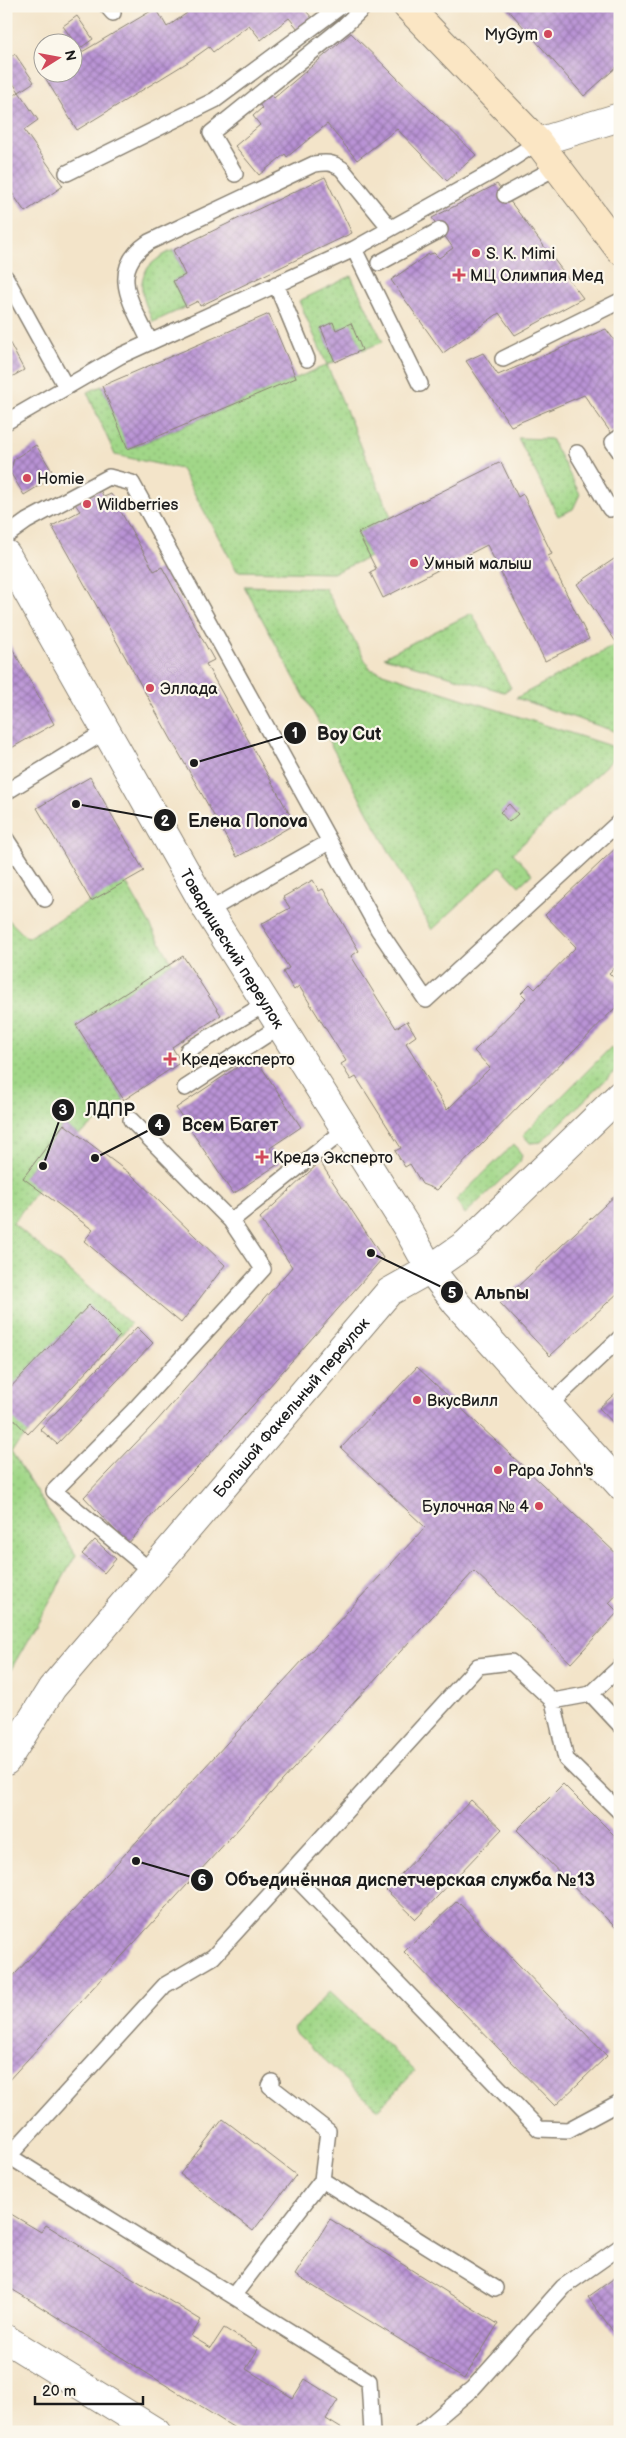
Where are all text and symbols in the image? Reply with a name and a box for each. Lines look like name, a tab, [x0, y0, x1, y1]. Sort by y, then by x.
place label: MyGym	[484, 26, 538, 45]
marker: MyGym	[542, 28, 554, 40]
north arrow	[32, 32, 82, 82]
text: N	[61, 49, 80, 62]
place label: S. K. Mimi	[486, 245, 555, 264]
marker: S. K. Mimi	[470, 247, 482, 259]
place label: МЦ Олимпия Мед	[470, 267, 604, 286]
marker: МЦ Олимпия Мед	[452, 268, 466, 282]
place label: Homie	[37, 470, 85, 489]
marker: Homie	[21, 472, 33, 484]
place label: Wildberries	[97, 496, 178, 515]
marker: Wildberries	[81, 498, 93, 510]
place label: Умный малыш	[424, 555, 532, 574]
marker: Умный малыш	[408, 557, 420, 569]
place label: Эллада	[160, 680, 218, 699]
marker: Эллада	[144, 682, 156, 694]
callout: Boy Cut	[282, 717, 392, 750]
text: 1	[292, 724, 298, 743]
text: Boy Cut	[317, 724, 381, 745]
callout: Елена Попоva	[153, 804, 318, 837]
text: Елена Попоva	[188, 811, 308, 832]
text: 2	[161, 812, 170, 831]
street label: Товарищеский переулок	[175, 866, 288, 1033]
place label: Кредеэксперто	[181, 1051, 295, 1070]
marker: Кредеэксперто	[163, 1052, 177, 1066]
callout: ЛДПР	[50, 1093, 145, 1126]
text: ЛДПР	[84, 1100, 135, 1121]
text: 3	[59, 1101, 68, 1120]
callout: Всем Багет	[147, 1109, 288, 1142]
text: Всем Багет	[182, 1115, 279, 1136]
text: 4	[155, 1116, 164, 1135]
place label: Кредэ Эксперто	[273, 1149, 393, 1168]
marker: Кредэ Эксперто	[255, 1150, 269, 1164]
callout: Альпы	[439, 1276, 539, 1309]
text: Альпы	[474, 1283, 529, 1304]
text: 5	[448, 1284, 457, 1303]
street label: Большой Факельный переулок	[210, 1314, 374, 1502]
place label: ВкусВилл	[427, 1392, 498, 1411]
marker: ВкусВилл	[411, 1394, 423, 1406]
place label: Papa John's	[508, 1462, 593, 1481]
marker: Papa John's	[492, 1464, 504, 1476]
place label: Булочная № 4	[422, 1498, 529, 1517]
marker: Булочная № 4	[533, 1500, 545, 1512]
callout: Объединённая диспетчерская служба №13	[190, 1864, 605, 1897]
text: Объединённая диспетчерская служба №13	[225, 1870, 595, 1891]
text: 6	[197, 1871, 207, 1890]
scale bar	[35, 2373, 142, 2405]
text: 20 m	[42, 2382, 76, 2401]

